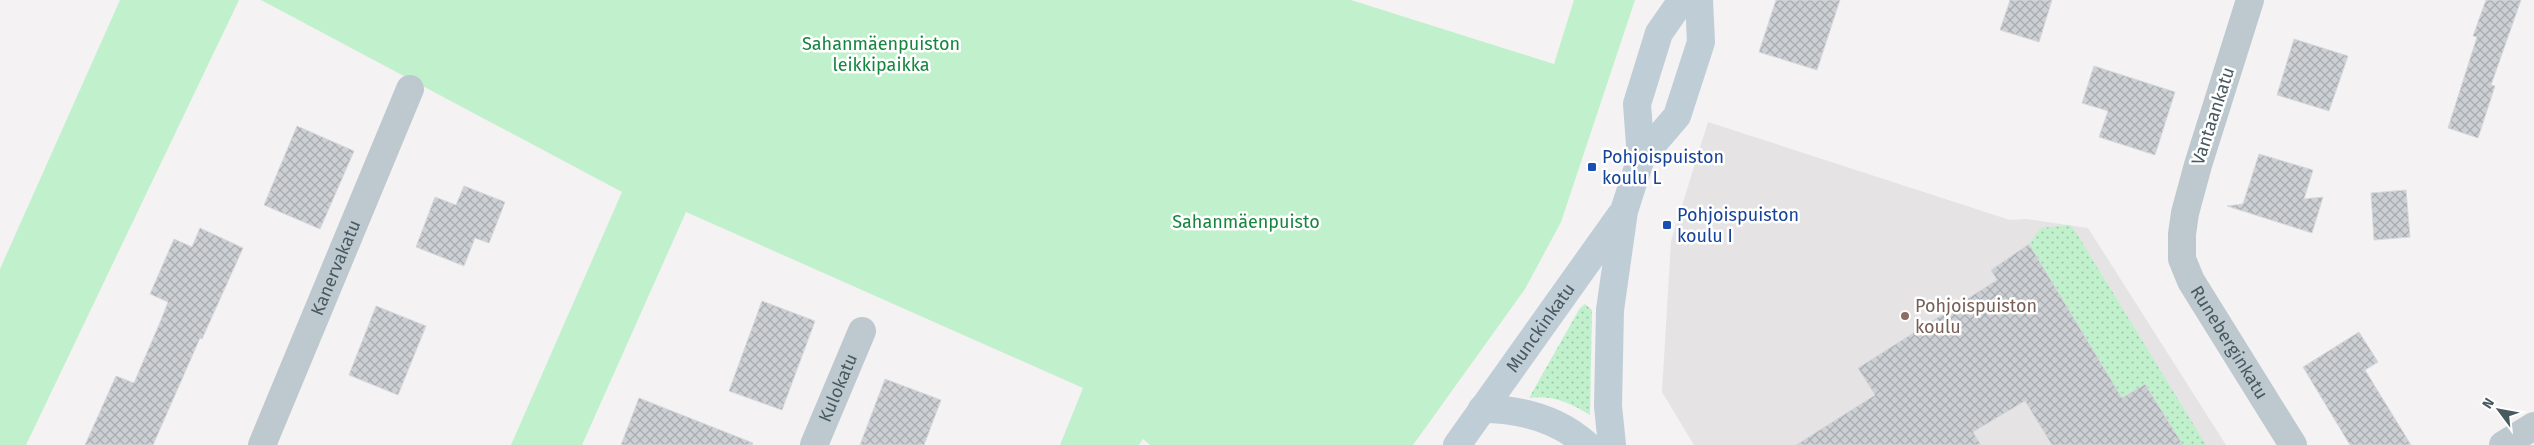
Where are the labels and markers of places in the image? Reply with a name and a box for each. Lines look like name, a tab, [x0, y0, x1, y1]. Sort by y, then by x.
place label: Pohjoispuiston koulu L	[1602, 146, 1724, 189]
marker: Pohjoispuiston koulu L	[1586, 161, 1598, 173]
place label: Pohjoispuiston koulu I	[1677, 204, 1799, 247]
marker: Pohjoispuiston koulu I	[1661, 219, 1673, 231]
place label: Pohjoispuiston koulu	[1915, 295, 2037, 338]
marker: Pohjoispuiston koulu	[1899, 310, 1911, 322]

